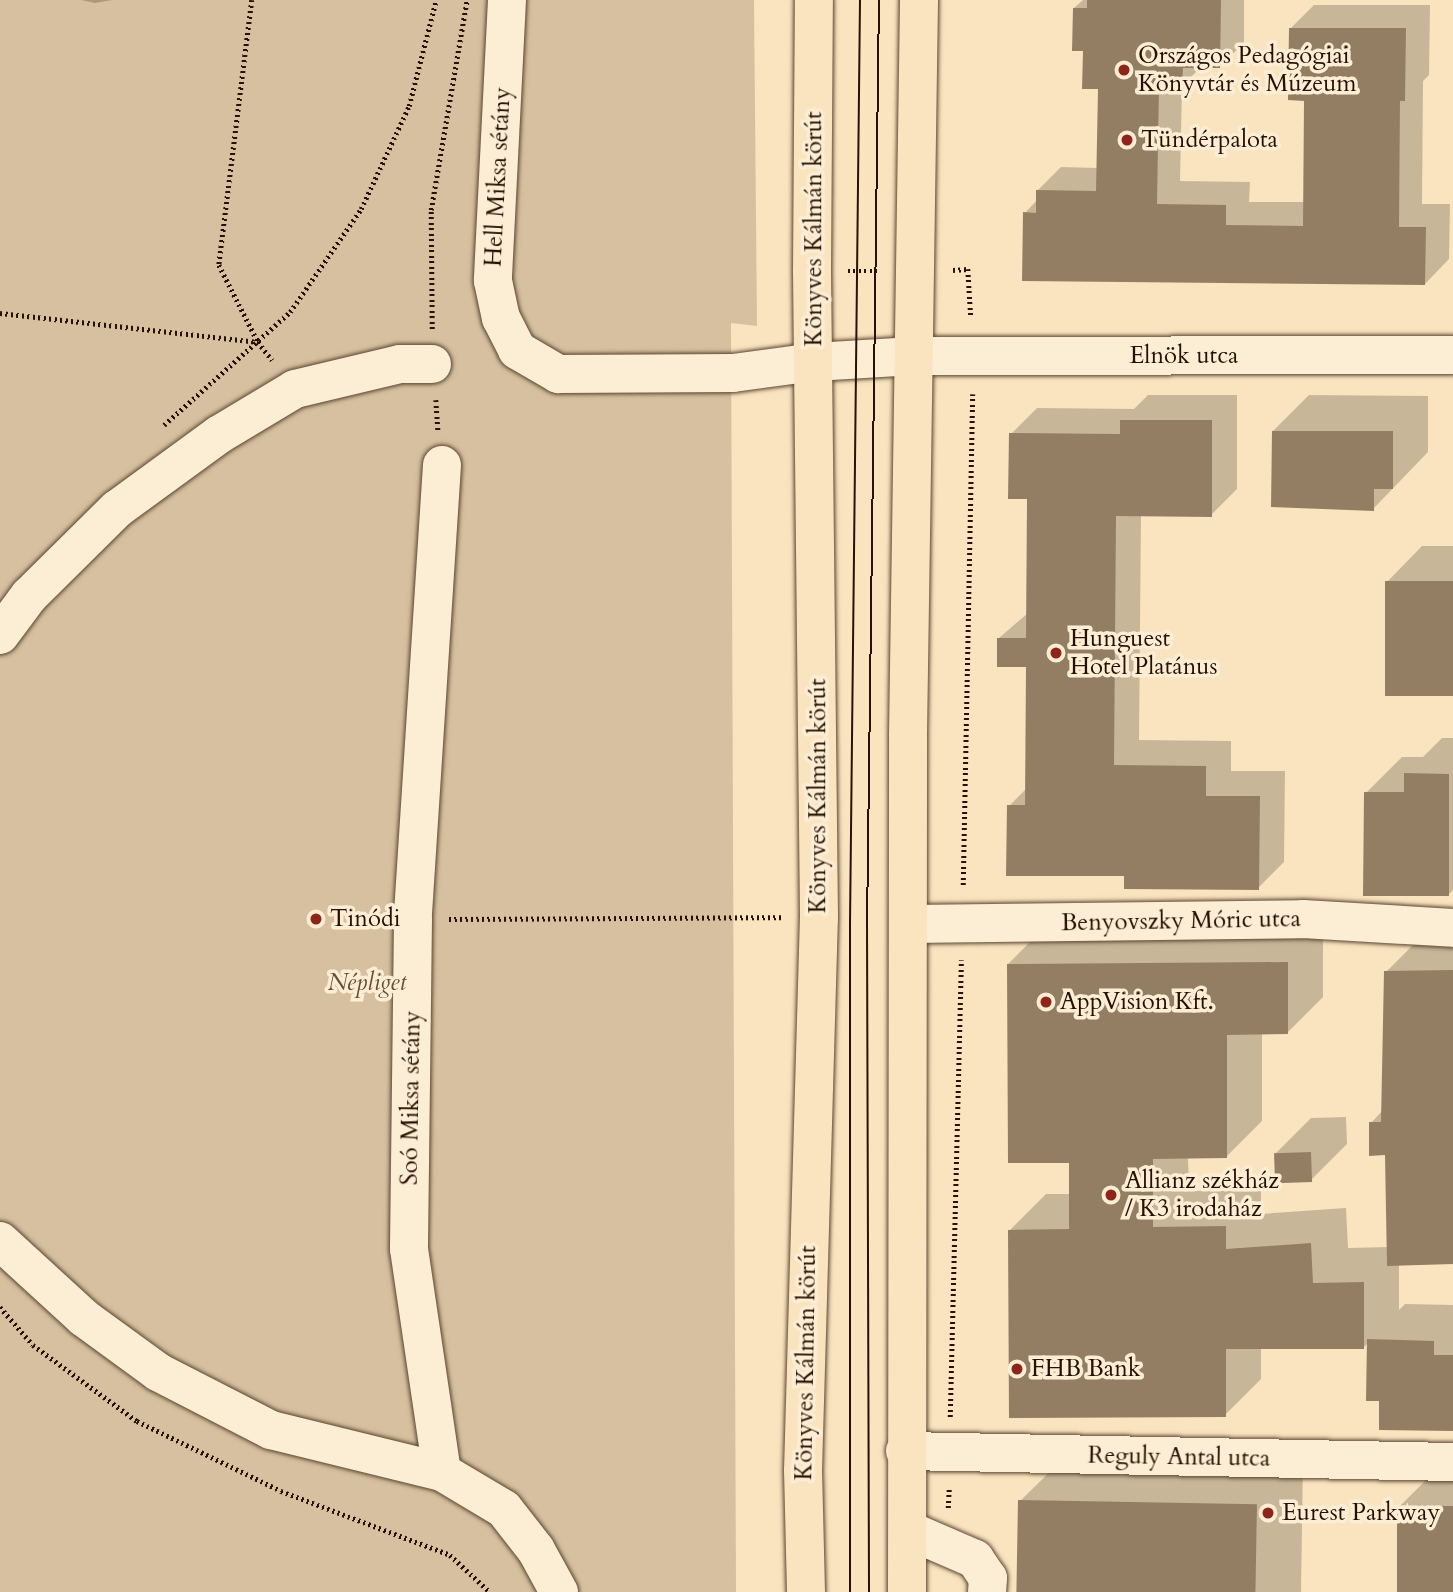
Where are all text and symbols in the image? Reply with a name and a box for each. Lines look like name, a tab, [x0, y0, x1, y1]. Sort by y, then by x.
place label: Országos Pedagógiai Könyvtár és Múzeum	[1138, 42, 1357, 98]
marker: Országos Pedagógiai Könyvtár és Múzeum	[1116, 62, 1132, 78]
street label: Hell Miksa sétány	[479, 86, 517, 268]
street label: Könyves Kálmán körút	[800, 111, 828, 347]
place label: Tündérpalota	[1141, 126, 1278, 154]
marker: Tündérpalota	[1119, 132, 1135, 148]
street label: Elnök utca	[1130, 342, 1238, 370]
place label: Hunguest Hotel Platánus	[1070, 625, 1218, 681]
marker: Hunguest Hotel Platánus	[1048, 645, 1064, 661]
street label: Könyves Kálmán körút	[804, 678, 832, 914]
place label: Tinódi	[330, 905, 400, 933]
street label: Benyovszky Móric utca	[1061, 905, 1301, 937]
marker: Tinódi	[308, 911, 324, 927]
park label: Népliget	[328, 969, 406, 997]
place label: AppVision Kft.	[1060, 988, 1214, 1016]
marker: AppVision Kft.	[1038, 994, 1054, 1010]
street label: Soó Miksa sétány	[395, 1010, 427, 1186]
place label: Allianz székház / K3 irodaház	[1125, 1167, 1279, 1223]
marker: Allianz székház / K3 irodaház	[1103, 1187, 1119, 1203]
street label: Könyves Kálmán körút	[790, 1245, 822, 1481]
place label: FHB Bank	[1031, 1355, 1141, 1383]
marker: FHB Bank	[1009, 1361, 1025, 1377]
street label: Reguly Antal utca	[1087, 1441, 1271, 1473]
place label: Eurest Parkway	[1282, 1499, 1440, 1527]
marker: Eurest Parkway	[1260, 1505, 1276, 1521]

